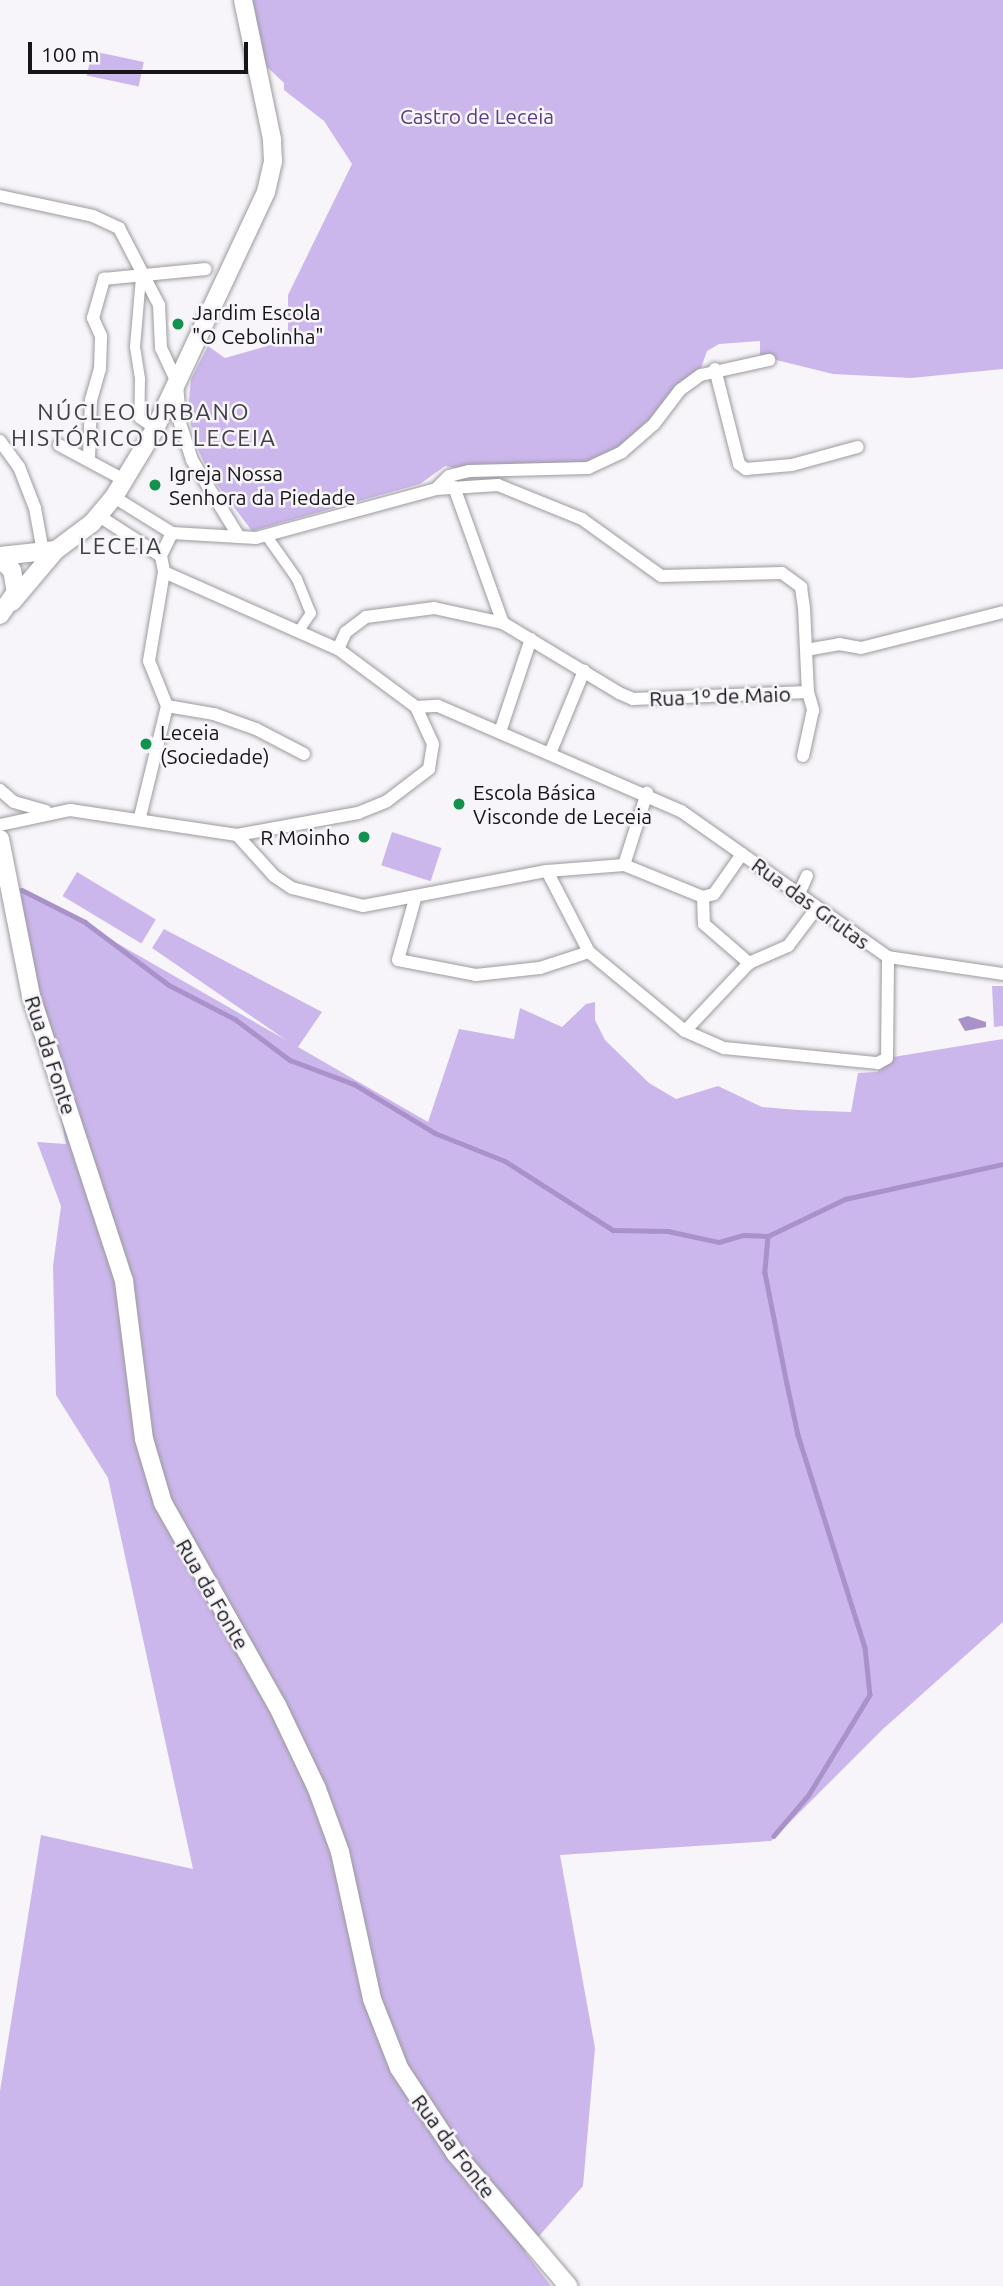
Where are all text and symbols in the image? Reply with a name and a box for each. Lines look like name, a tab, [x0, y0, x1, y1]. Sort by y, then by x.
scale bar	[32, 28, 252, 72]
text: 100 m	[41, 42, 99, 66]
park label: Castro de Leceia	[400, 103, 554, 129]
place label: Jardim Escola "O Cebolinha"	[192, 299, 324, 349]
marker: Jardim Escola "O Cebolinha"	[170, 316, 186, 332]
district label: NÚCLEO URBANO HISTÓRICO DE LECEIA	[13, 398, 275, 452]
place label: Igreja Nossa Senhora da Piedade	[169, 460, 356, 510]
marker: Igreja Nossa Senhora da Piedade	[147, 477, 163, 493]
district label: LECEIA	[80, 532, 162, 560]
street label: Rua 1º de Maio	[649, 681, 791, 711]
place label: Leceia (Sociedade)	[160, 719, 269, 769]
marker: Leceia (Sociedade)	[138, 736, 154, 752]
place label: Escola Básica Visconde de Leceia	[473, 779, 652, 829]
marker: Escola Básica Visconde de Leceia	[451, 796, 467, 812]
place label: R Moinho	[260, 824, 350, 850]
marker: R Moinho	[356, 829, 372, 845]
street label: Rua das Grutas	[747, 852, 875, 954]
street label: Rua da Fonte	[20, 992, 82, 1118]
street label: Rua da Fonte	[171, 1534, 255, 1654]
street label: Rua da Fonte	[407, 2089, 501, 2203]

